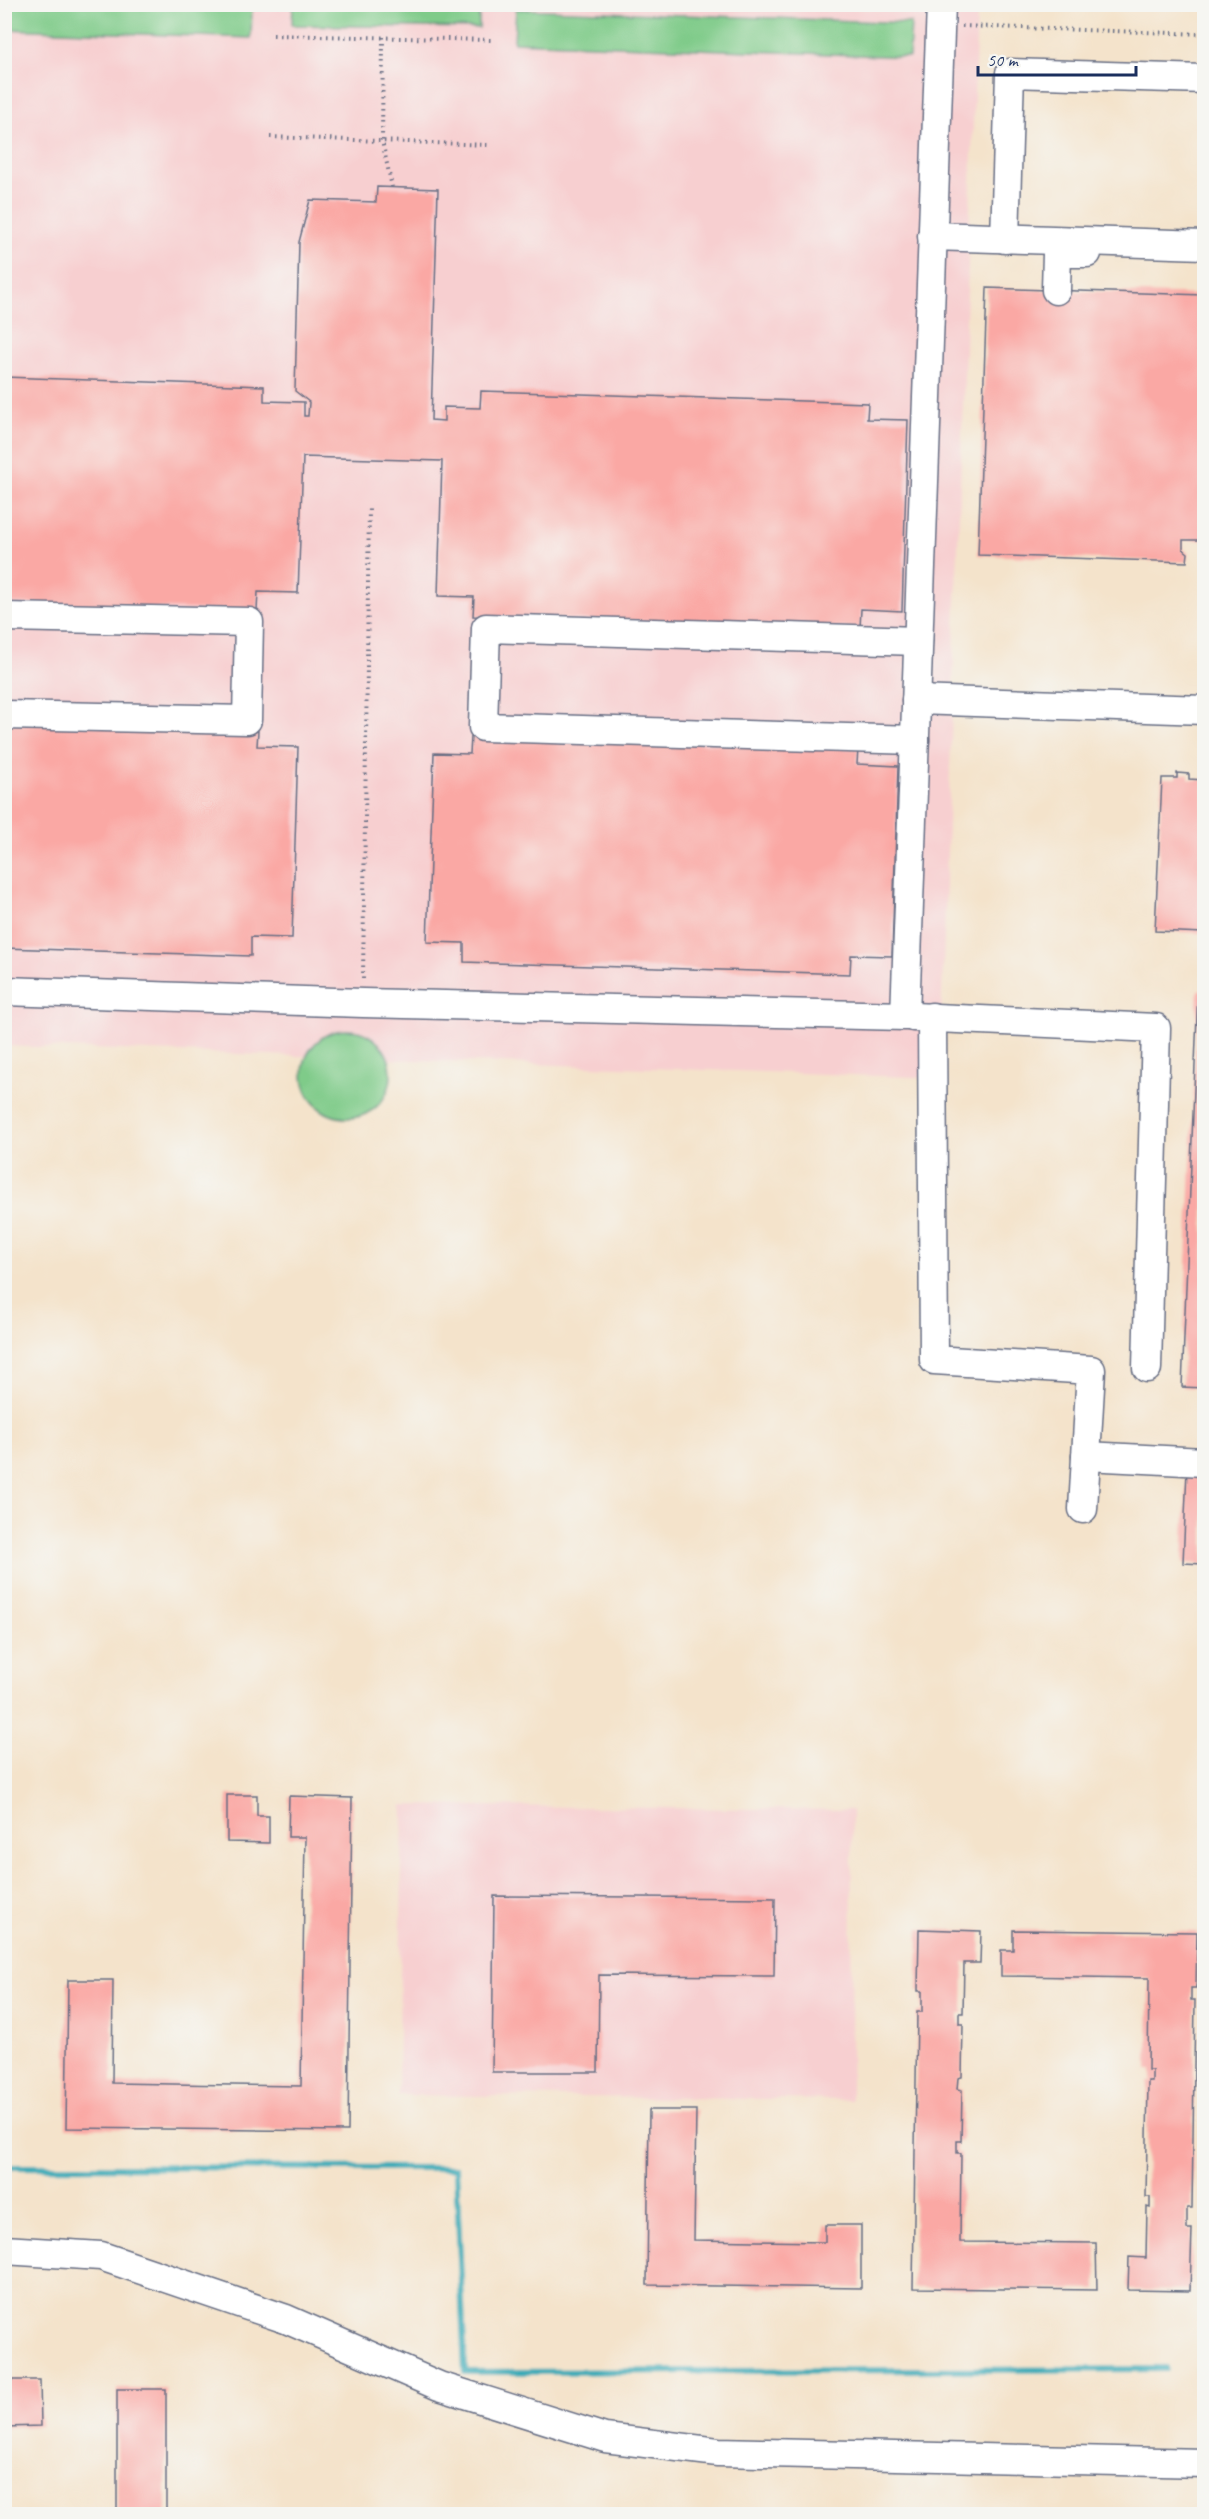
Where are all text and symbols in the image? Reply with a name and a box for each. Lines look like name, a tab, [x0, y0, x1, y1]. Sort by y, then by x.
scale bar	[978, 39, 1136, 77]
text: 50 m	[987, 49, 1020, 71]

